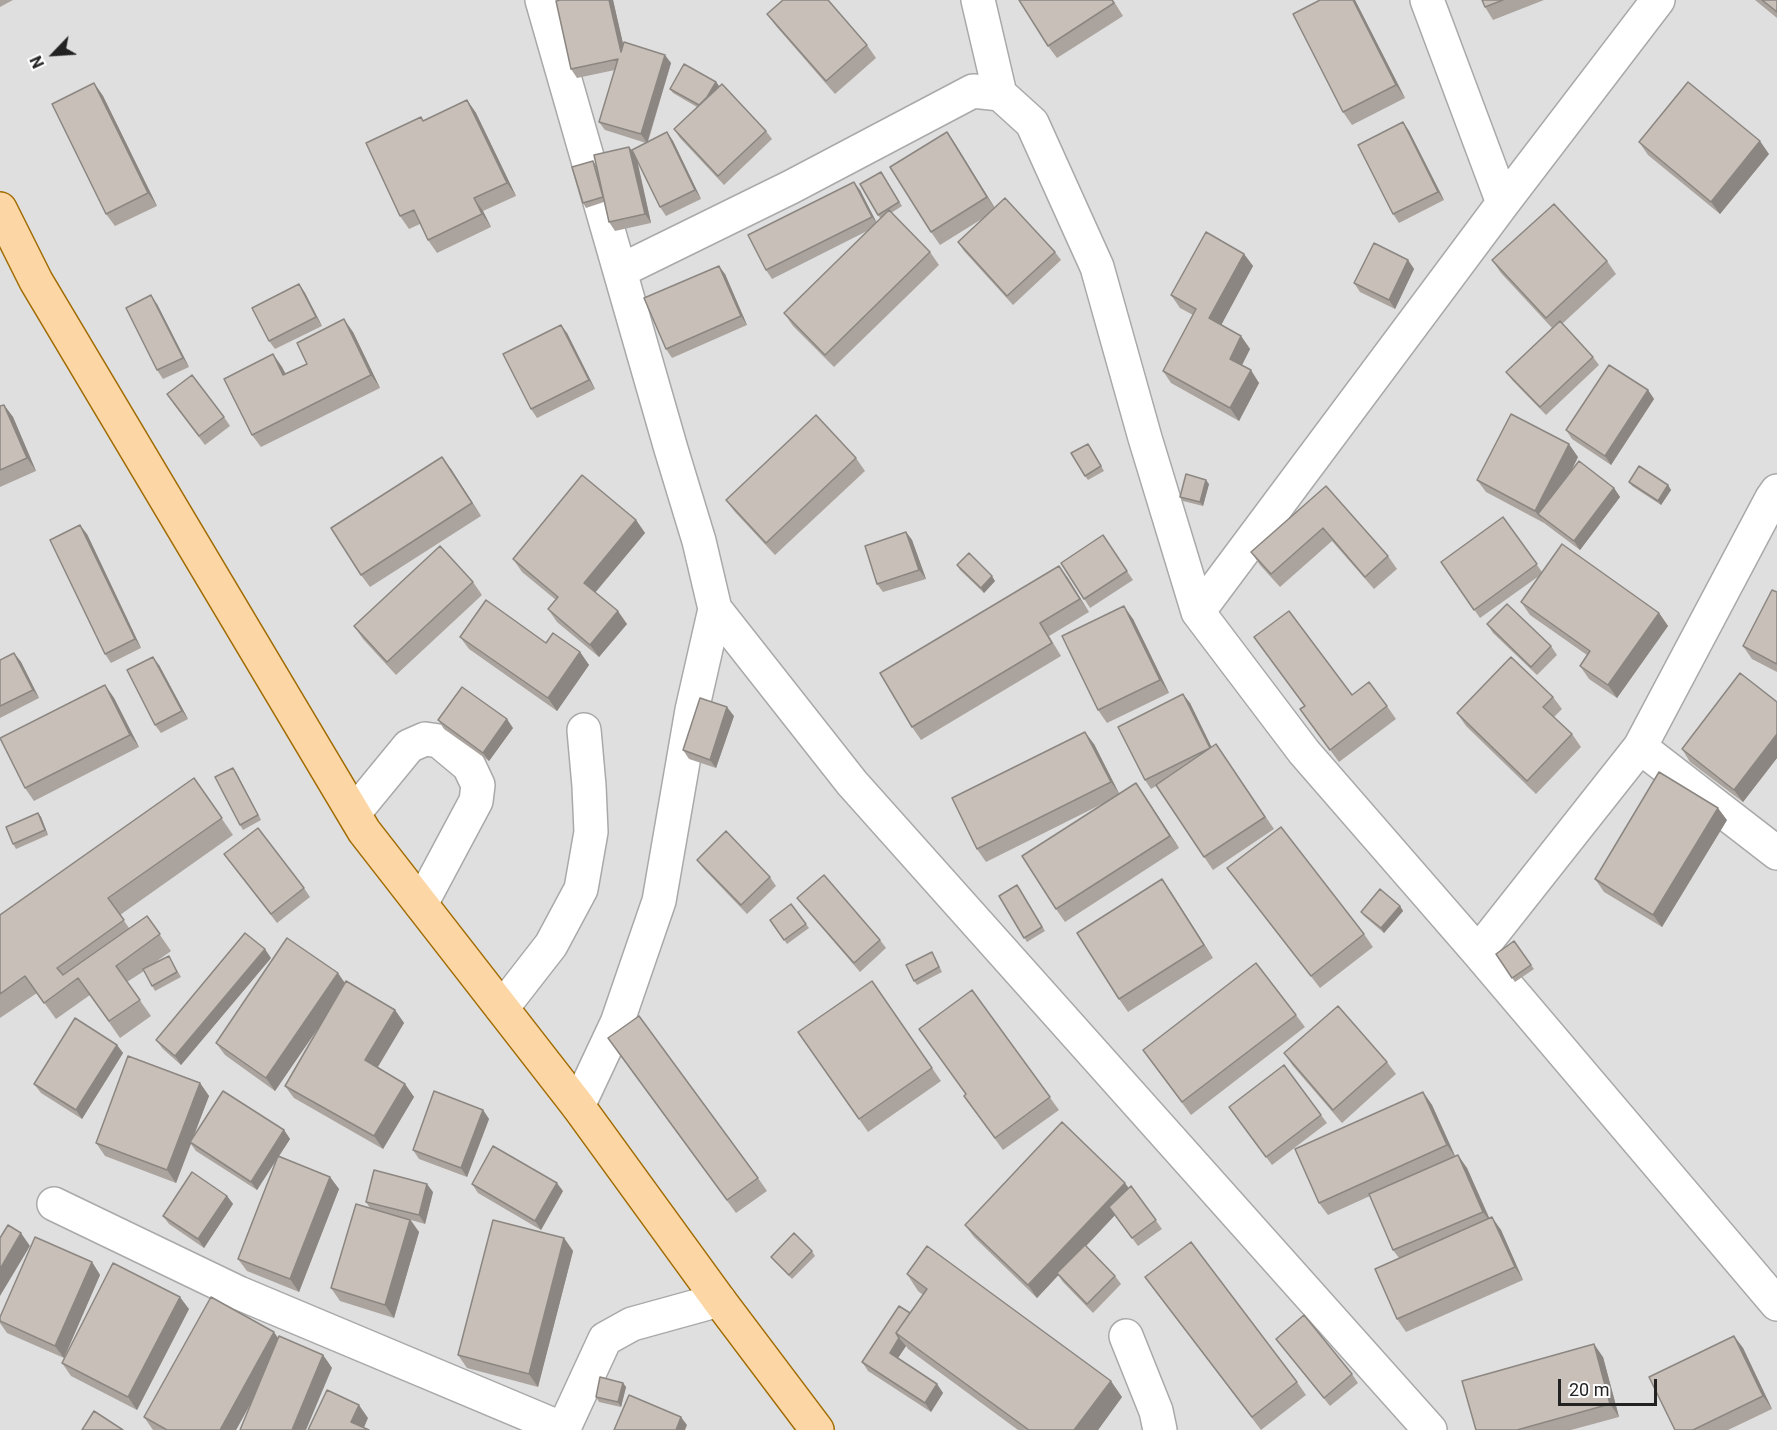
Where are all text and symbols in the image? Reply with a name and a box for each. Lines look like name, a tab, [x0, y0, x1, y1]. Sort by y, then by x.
north arrow	[24, 24, 84, 84]
text: N	[26, 53, 48, 71]
scale bar	[1561, 1367, 1660, 1405]
text: 20 m	[1569, 1379, 1609, 1400]

